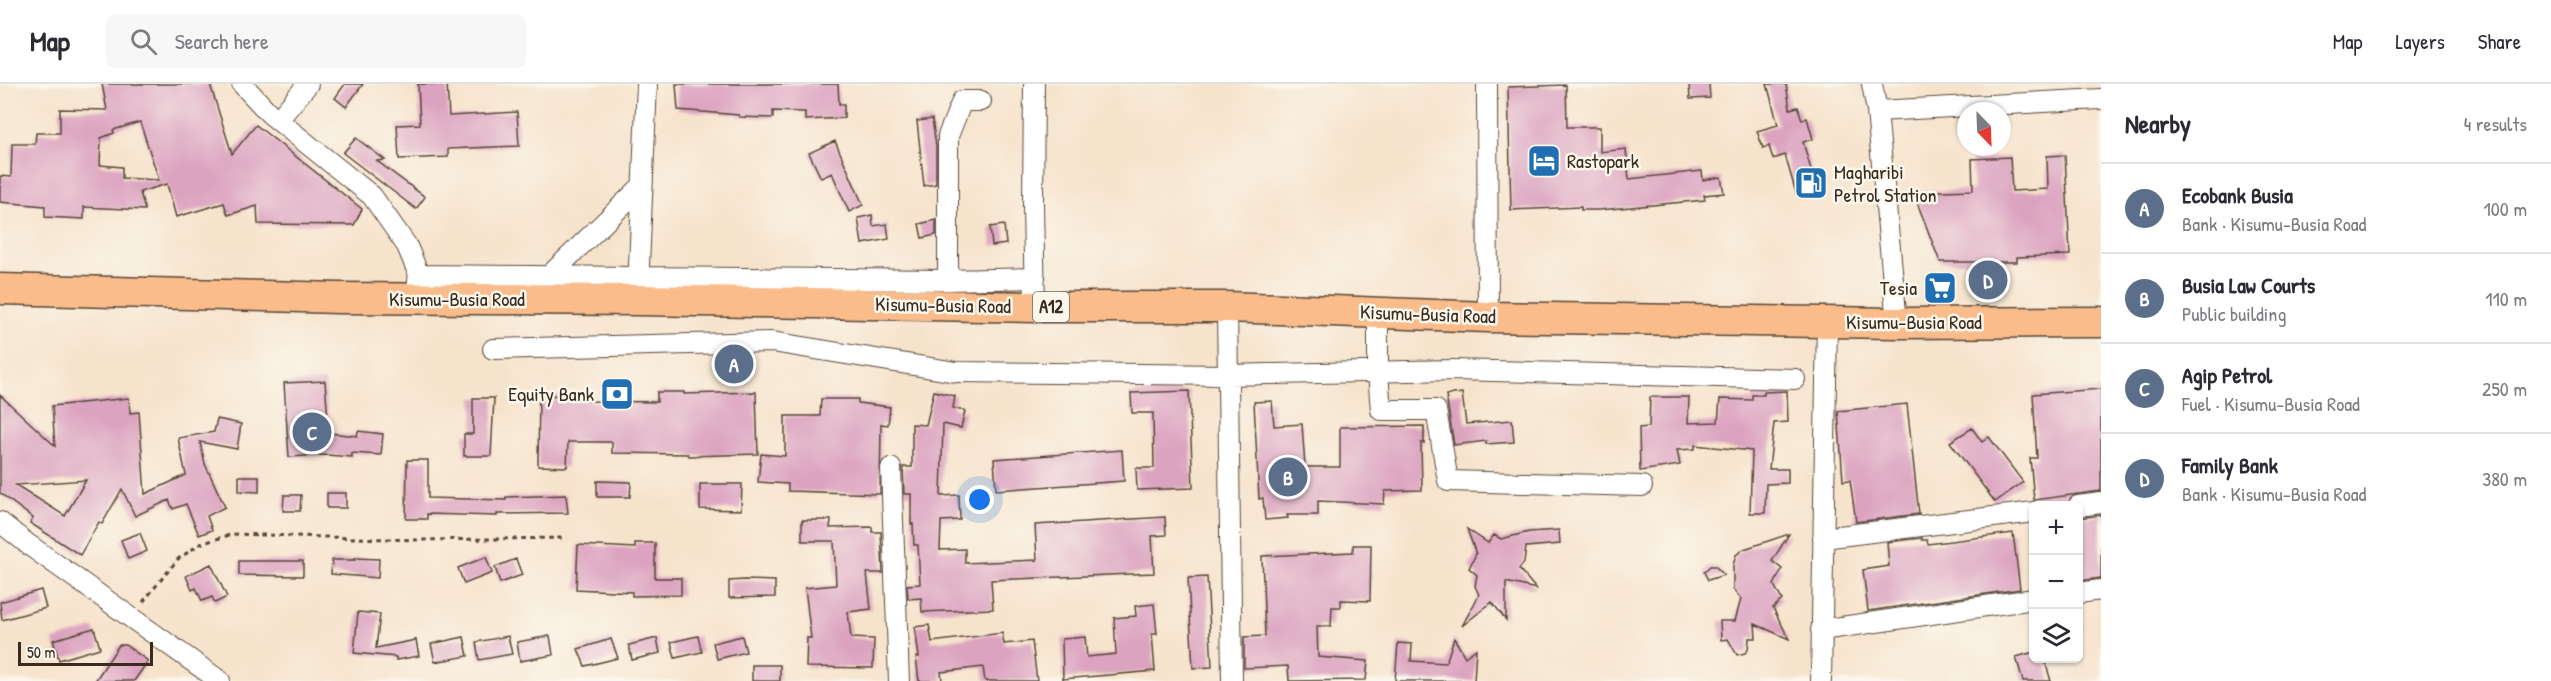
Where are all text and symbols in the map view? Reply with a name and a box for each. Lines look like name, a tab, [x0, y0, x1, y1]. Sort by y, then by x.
search box	[106, 14, 526, 68]
text: Map	[30, 22, 70, 60]
icon: search	[127, 25, 160, 58]
text: Search here	[175, 26, 269, 56]
text: Map	[2333, 27, 2362, 56]
text: Layers	[2395, 27, 2445, 56]
text: Share	[2478, 27, 2521, 56]
north arrow	[1957, 102, 2011, 156]
text: Nearby	[2125, 106, 2191, 141]
text: 4 results	[2464, 110, 2527, 137]
hotel icon: Rastopark	[1526, 143, 1562, 179]
place label: Rastopark	[1567, 147, 1639, 174]
place label: Magharibi Petrol Station	[1834, 158, 1937, 208]
fuel station icon: Magharibi Petrol Station	[1793, 165, 1829, 201]
text: Ecobank Busia	[2182, 180, 2293, 210]
text: A	[2140, 195, 2149, 222]
text: 100 m	[2484, 195, 2527, 222]
text: Bank · Kisumu-Busia Road	[2182, 210, 2366, 237]
pin: D	[1968, 258, 2008, 302]
supermarket icon: Tesia	[1922, 270, 1958, 306]
text: Busia Law Courts	[2182, 270, 2315, 300]
place label: Tesia	[1880, 274, 1917, 301]
street label: Kisumu-Busia Road	[389, 285, 525, 312]
text: B	[2139, 285, 2150, 312]
text: 110 m	[2485, 285, 2527, 312]
street label: Kisumu-Busia Road	[875, 290, 1011, 319]
road number: A12	[1033, 292, 1069, 322]
street label: Kisumu-Busia Road	[1360, 298, 1497, 329]
text: Public building	[2182, 300, 2286, 327]
street label: Kisumu-Busia Road	[1846, 308, 1982, 335]
pin: A	[714, 342, 754, 386]
text: Agip Petrol	[2182, 360, 2272, 390]
text: C	[2139, 375, 2150, 402]
text: 250 m	[2482, 375, 2527, 402]
bank icon: Equity Bank	[599, 376, 635, 412]
place label: Equity Bank	[508, 380, 594, 407]
text: Fuel · Kisumu-Busia Road	[2182, 390, 2360, 417]
pin: C	[292, 410, 332, 454]
text: Family Bank	[2182, 450, 2278, 480]
pin: B	[1268, 454, 1308, 500]
text: D	[2140, 465, 2149, 492]
text: 380 m	[2482, 465, 2527, 492]
text: Bank · Kisumu-Busia Road	[2182, 480, 2366, 507]
your location	[965, 485, 994, 514]
map controls	[2029, 501, 2083, 663]
button: +	[2029, 501, 2083, 555]
button: −	[2029, 555, 2083, 609]
button: layers	[2029, 609, 2083, 663]
scale bar	[18, 639, 153, 666]
text: 50 m	[27, 641, 56, 663]

